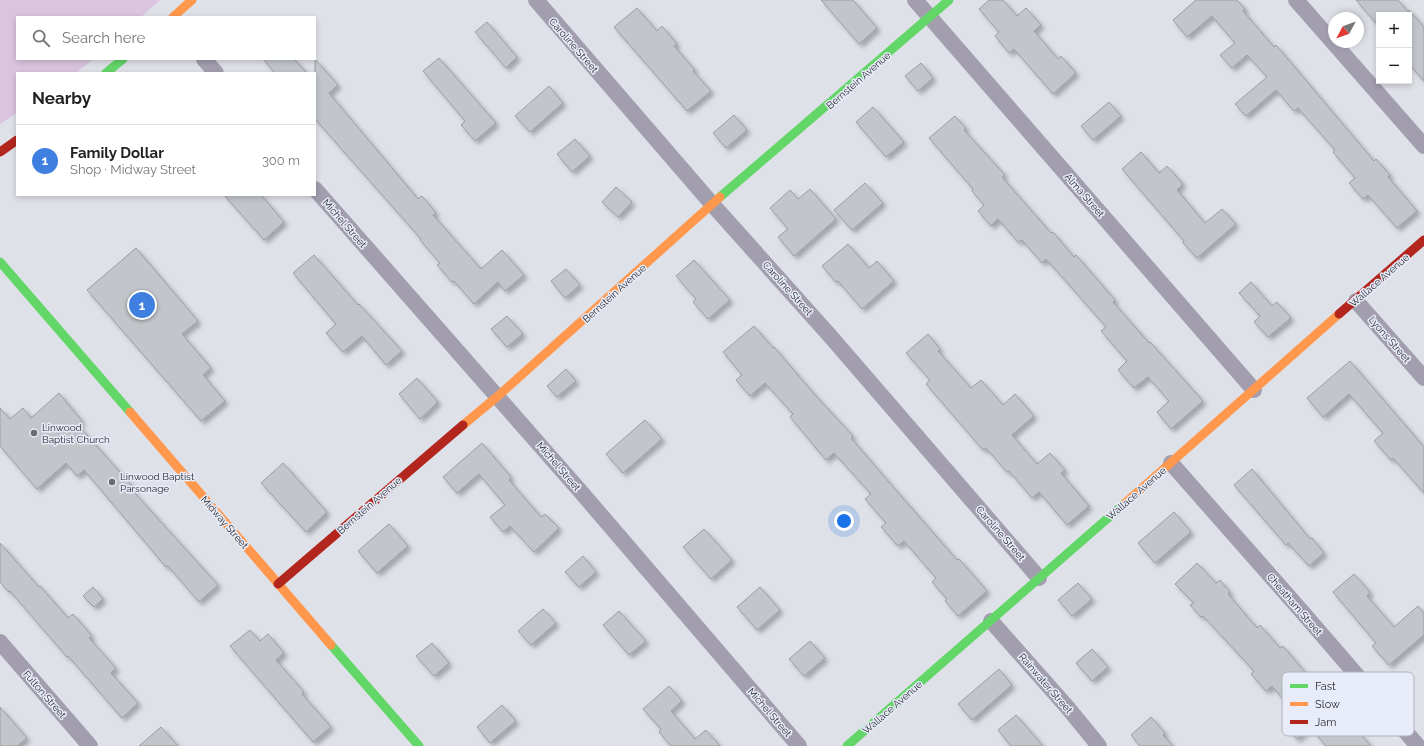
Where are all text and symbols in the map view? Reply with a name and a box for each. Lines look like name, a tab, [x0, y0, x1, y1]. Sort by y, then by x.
north arrow	[1328, 12, 1364, 48]
map controls	[1376, 12, 1412, 84]
button: +	[1376, 12, 1412, 48]
search box	[16, 16, 316, 60]
street label: Caroline Street	[547, 16, 601, 75]
icon: search	[30, 27, 52, 49]
text: Search here	[62, 29, 145, 47]
button: −	[1376, 48, 1412, 84]
street label: Bernstein Avenue	[824, 50, 893, 111]
text: Nearby	[32, 88, 91, 108]
text: Family Dollar	[70, 144, 164, 162]
text: 1	[42, 153, 48, 168]
text: 300 m	[262, 153, 300, 168]
text: Shop · Midway Street	[70, 162, 196, 177]
street label: Alma Street	[1063, 171, 1107, 220]
street label: Michel Street	[321, 197, 369, 250]
street label: Wallace Avenue	[1347, 252, 1411, 309]
street label: Caroline Street	[761, 259, 815, 318]
street label: Bernstein Avenue	[580, 262, 648, 325]
pin: 1	[129, 290, 155, 320]
street label: Lyons Street	[1367, 314, 1413, 365]
place label: Linwood Baptist Church	[42, 422, 110, 445]
marker: Linwood Baptist Church	[29, 428, 39, 438]
street label: Michel Street	[535, 440, 583, 493]
street label: Wallace Avenue	[1104, 465, 1168, 522]
place label: Linwood Baptist Parsonage	[120, 471, 195, 494]
street label: Bernstein Avenue	[335, 475, 404, 536]
marker: Linwood Baptist Parsonage	[107, 477, 117, 487]
street label: Midway Street	[199, 494, 251, 551]
street label: Caroline Street	[974, 504, 1028, 563]
your location	[834, 511, 854, 531]
street label: Cheatham Street	[1265, 571, 1325, 638]
street label: Rainwater Street	[1017, 651, 1075, 716]
street label: Fulton Street	[21, 668, 69, 721]
legend	[1282, 672, 1414, 736]
street label: Wallace Avenue	[860, 679, 924, 736]
text: Fast	[1315, 680, 1336, 693]
street label: Michel Street	[746, 686, 794, 739]
text: Slow	[1315, 698, 1340, 711]
text: Jam	[1315, 716, 1336, 729]

